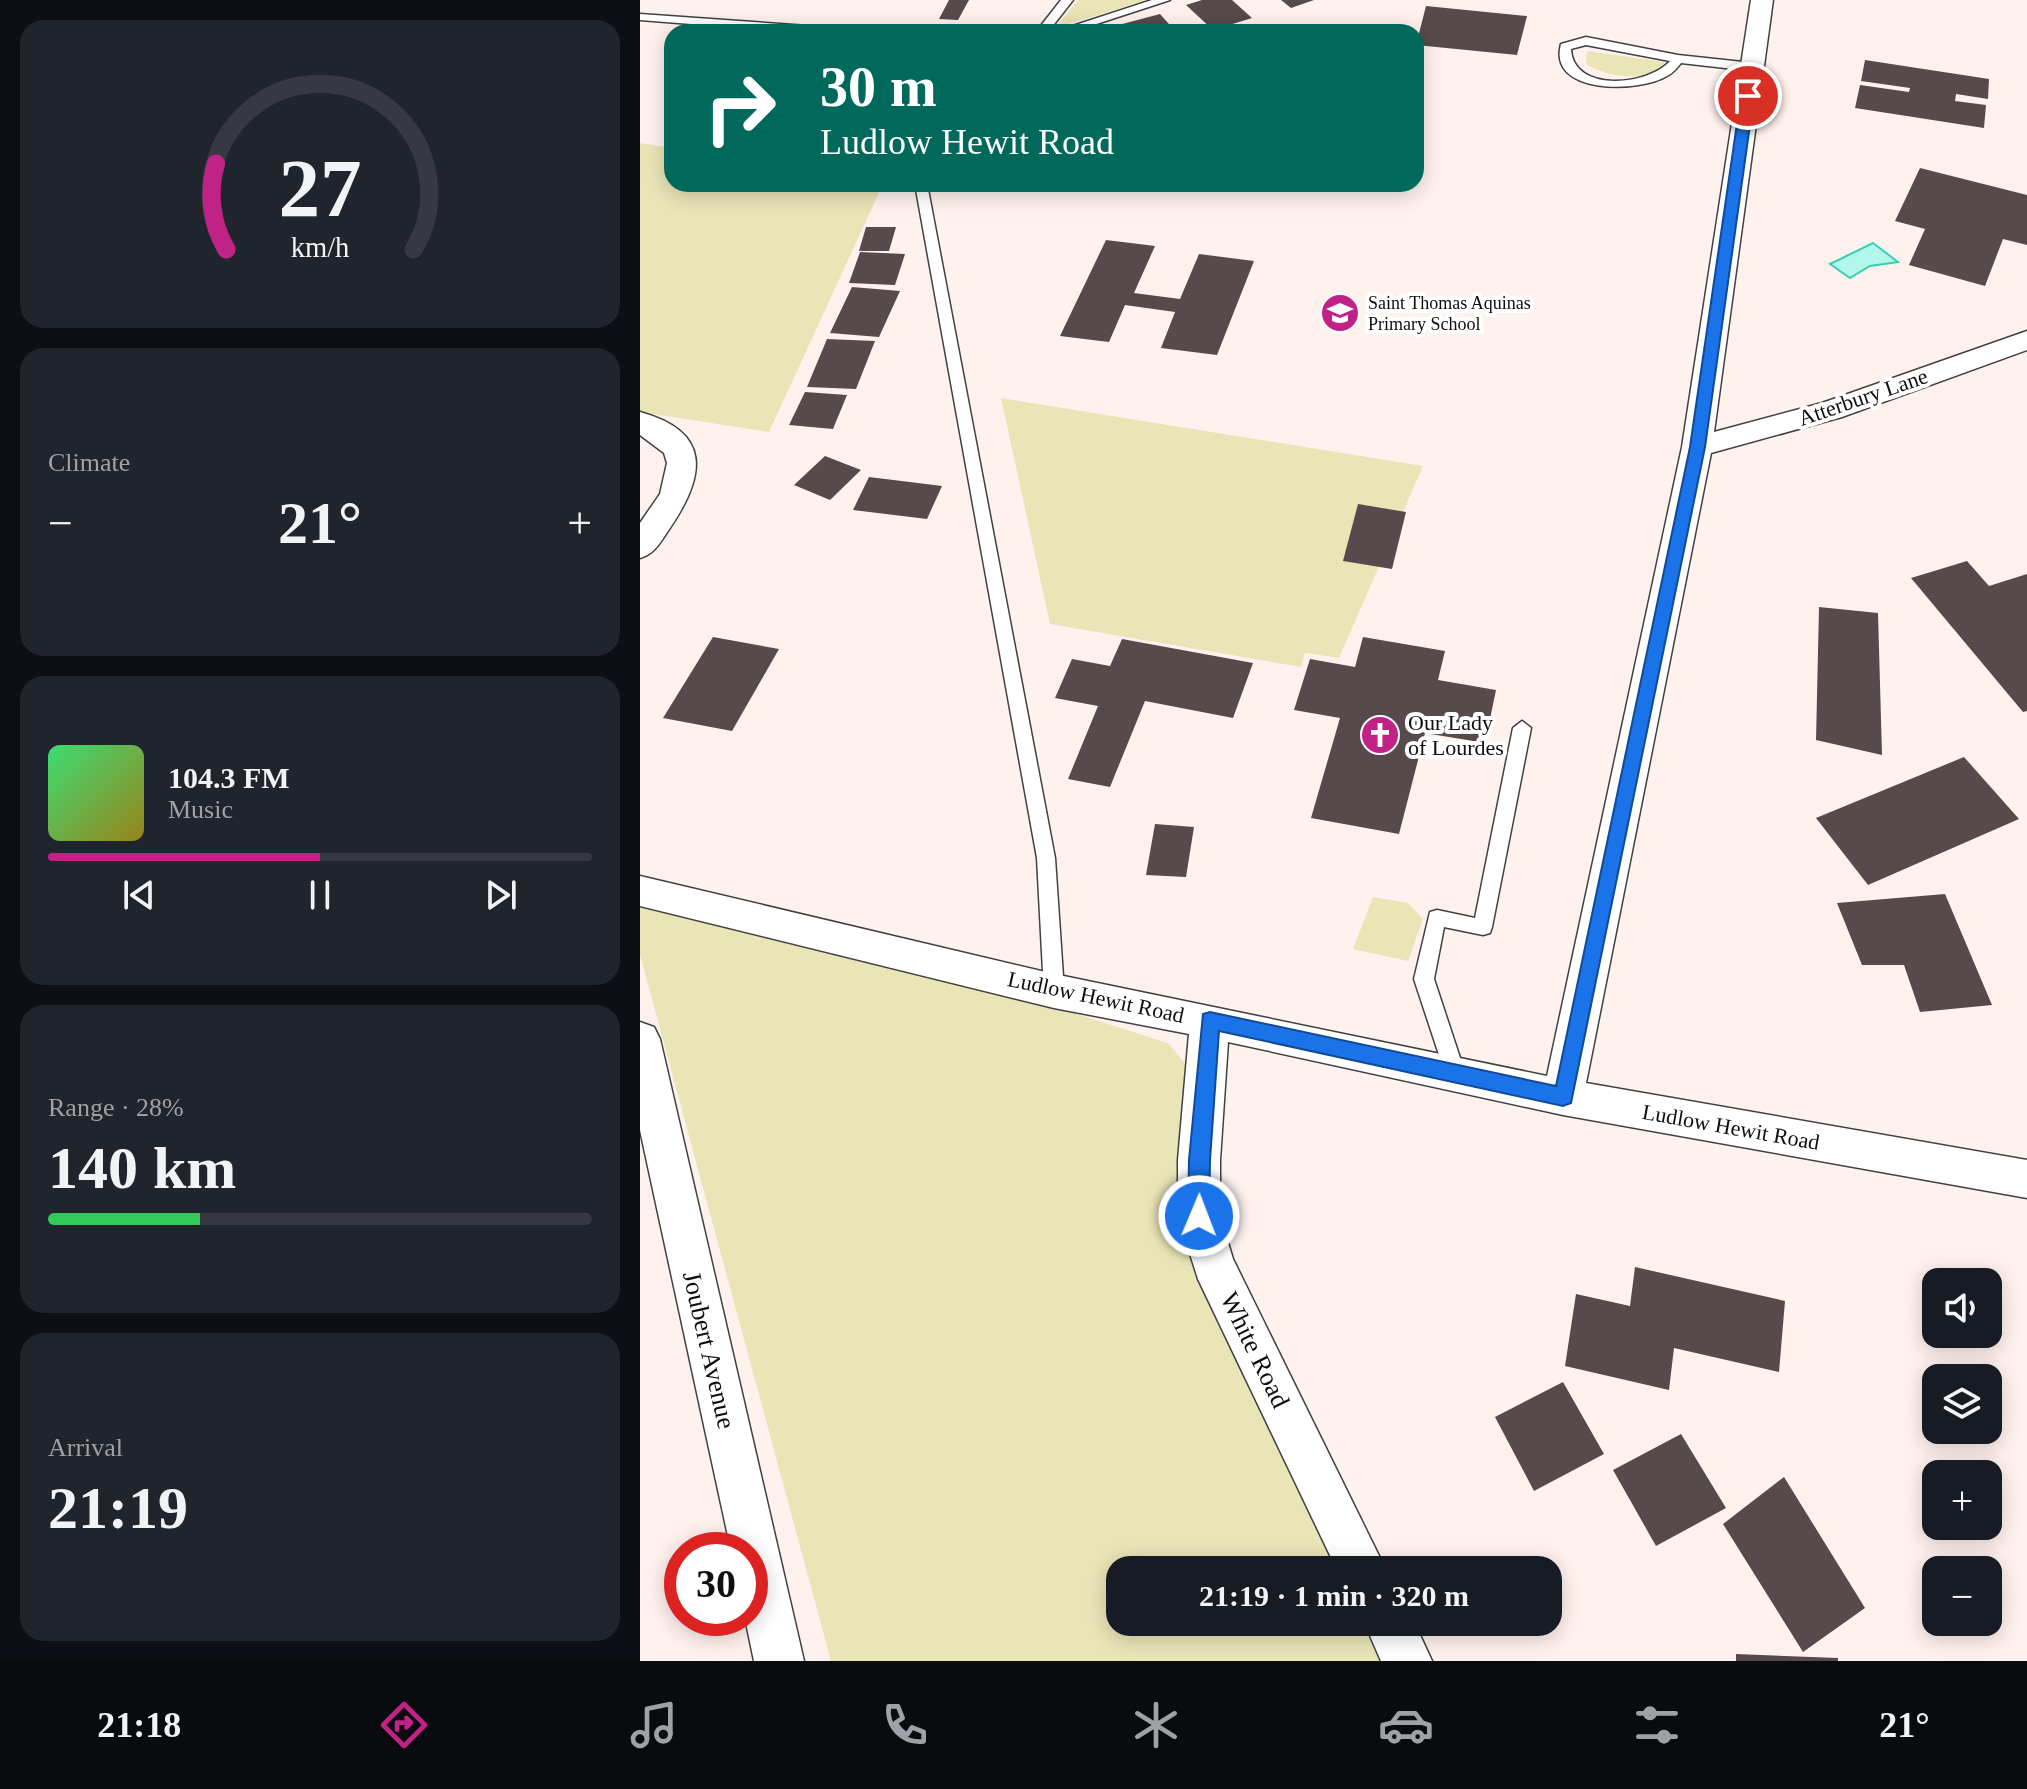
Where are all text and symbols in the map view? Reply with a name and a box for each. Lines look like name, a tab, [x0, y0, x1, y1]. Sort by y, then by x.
icon: right	[688, 56, 792, 160]
text: 30 m	[820, 56, 937, 118]
pin	[1714, 62, 1782, 130]
icon: arrive	[1726, 74, 1770, 118]
text: Ludlow Hewit Road	[820, 122, 1114, 162]
text: 27	[278, 142, 362, 234]
text: km/h	[291, 232, 349, 263]
school or university icon: Saint Thomas Aquinas Primary School	[1319, 292, 1361, 334]
place label: Saint Thomas Aquinas Primary School	[1368, 293, 1531, 334]
street label: Atterbury Lane	[1795, 363, 1931, 431]
text: Climate	[48, 448, 130, 477]
text: 21°	[278, 490, 362, 556]
text: −	[48, 499, 73, 548]
text: +	[567, 499, 592, 548]
place label: Our Lady of Lourdes	[1408, 710, 1504, 760]
church icon: Our Lady of Lourdes	[1359, 714, 1401, 756]
text: 104.3 FM	[168, 761, 290, 794]
text: Music	[168, 795, 233, 824]
icon: previous	[117, 873, 161, 917]
icon: pause	[298, 873, 342, 917]
icon: next	[479, 873, 523, 917]
street label: Ludlow Hewit Road	[1006, 966, 1186, 1028]
text: Range · 28%	[48, 1093, 184, 1122]
street label: Ludlow Hewit Road	[1640, 1099, 1822, 1155]
text: 140 km	[48, 1135, 236, 1201]
position arrow	[1157, 1174, 1241, 1258]
map controls	[1922, 1268, 2002, 1636]
button: sound	[1922, 1268, 2002, 1348]
street label: Joubert Avenue	[677, 1269, 741, 1431]
street label: White Road	[1215, 1288, 1295, 1412]
button: layers	[1922, 1364, 2002, 1444]
text: Arrival	[48, 1433, 123, 1462]
button: +	[1922, 1460, 2002, 1540]
text: 21:19	[48, 1475, 188, 1541]
speed limit sign: 30	[664, 1532, 768, 1636]
button: −	[1922, 1556, 2002, 1636]
text: 21:19 · 1 min · 320 m	[1199, 1579, 1469, 1612]
icon: directions	[376, 1697, 432, 1753]
icon: music	[626, 1697, 682, 1753]
icon: phone	[877, 1697, 933, 1753]
icon: climate	[1128, 1697, 1184, 1753]
icon: car	[1378, 1697, 1434, 1753]
icon: filters	[1629, 1697, 1685, 1753]
text: 21:18	[97, 1705, 181, 1745]
text: 21°	[1879, 1705, 1930, 1745]

